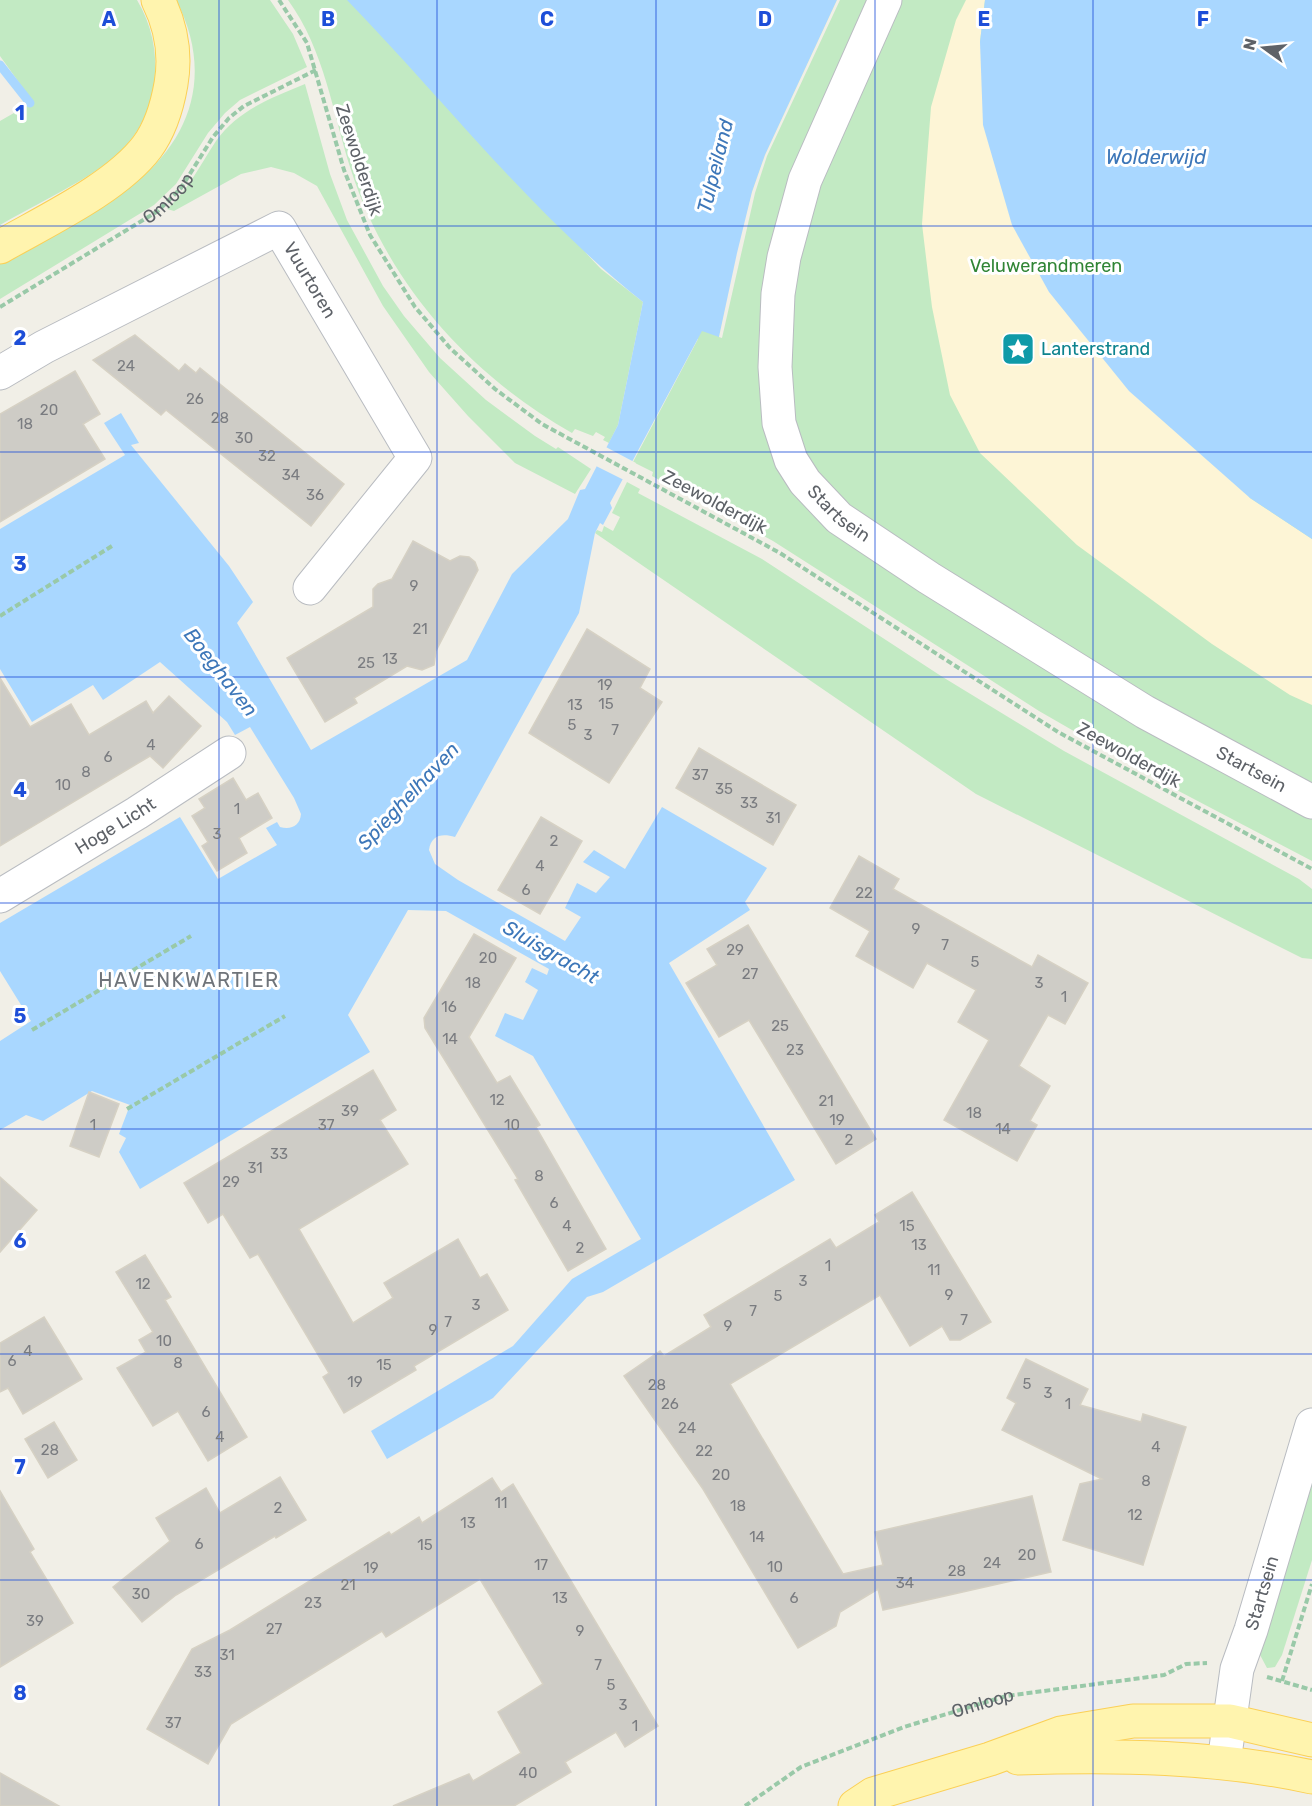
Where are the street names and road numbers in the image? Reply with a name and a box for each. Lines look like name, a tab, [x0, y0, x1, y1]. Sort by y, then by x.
street label: Zeewolderdijk	[331, 102, 388, 219]
street label: Omloop	[139, 169, 199, 229]
street label: Vuurtoren	[279, 238, 341, 322]
street label: Zeewolderdijk	[659, 465, 772, 539]
street label: Startsein	[803, 480, 875, 547]
street label: Zeewolderdijk	[1073, 717, 1186, 793]
street label: Startsein	[1212, 741, 1290, 797]
street label: Hoge Licht	[71, 793, 160, 859]
street label: Startsein	[1241, 1553, 1283, 1633]
street label: Omloop	[949, 1684, 1015, 1723]

